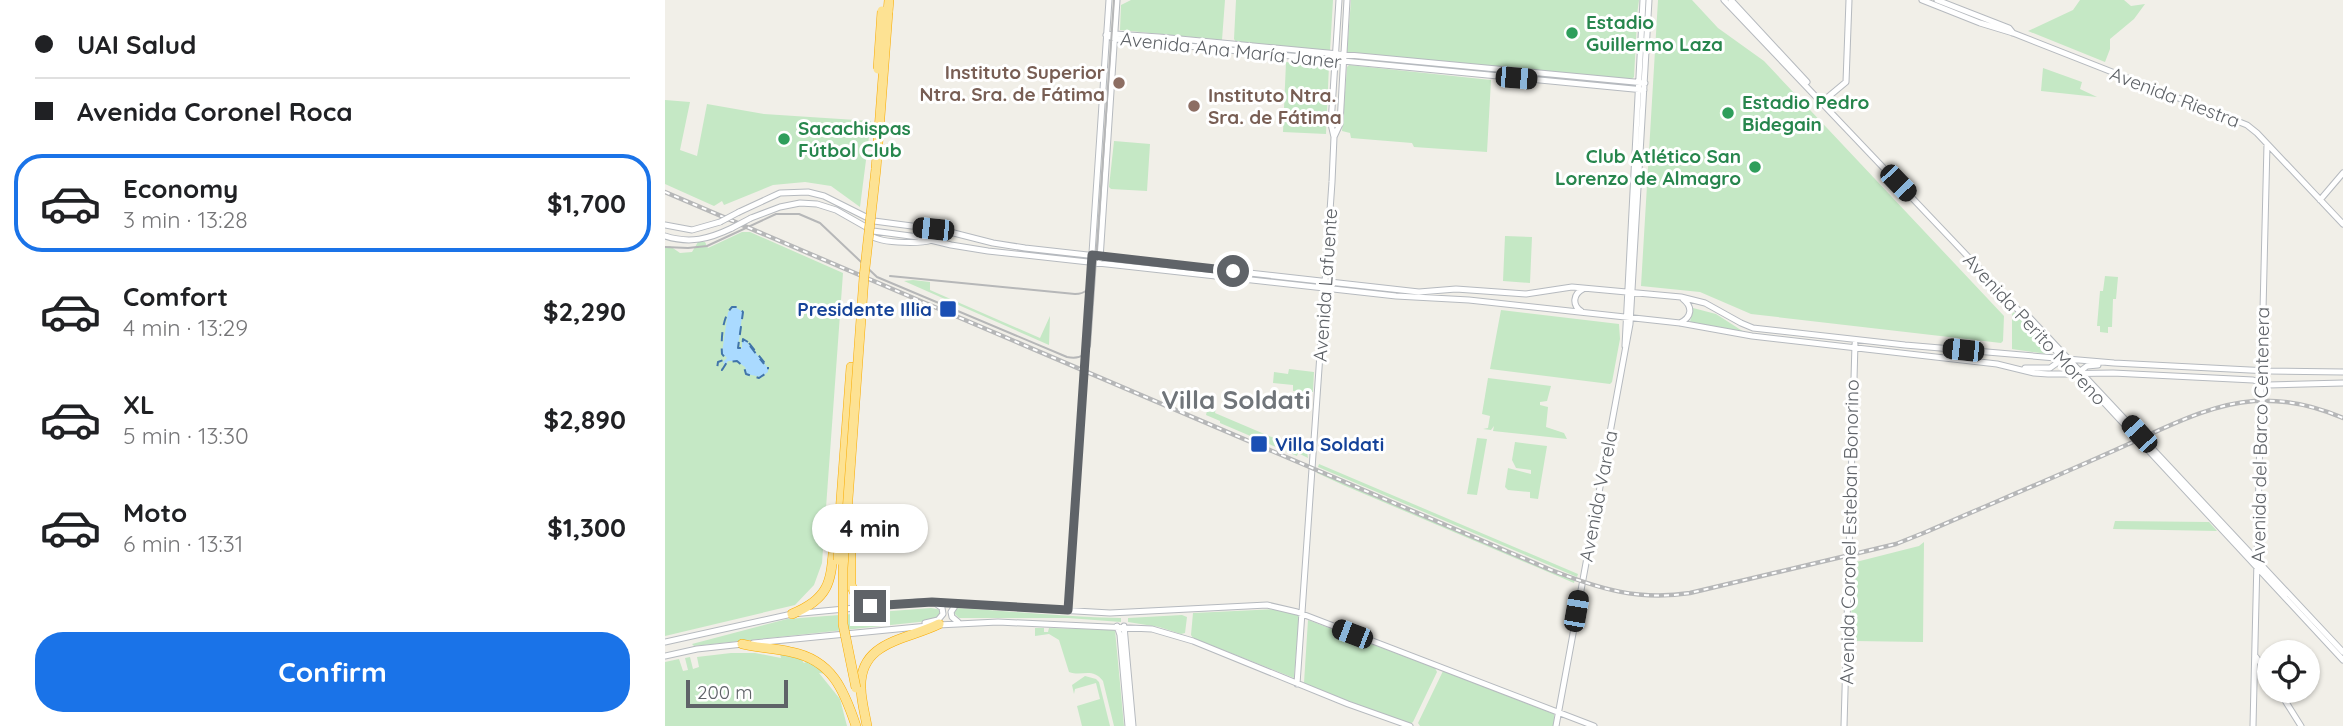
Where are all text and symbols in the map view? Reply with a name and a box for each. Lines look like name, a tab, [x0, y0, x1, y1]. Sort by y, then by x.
place label: Estadio Guillermo Laza	[1586, 10, 1723, 56]
marker: Estadio Guillermo Laza	[1564, 25, 1580, 41]
street label: Avenida Ana María Janer	[1119, 26, 1344, 74]
text: UAI Salud	[77, 28, 196, 61]
place label: Instituto Superior Ntra. Sra. de Fátima	[920, 60, 1105, 106]
street label: Avenida Riestra	[2107, 61, 2243, 133]
car	[1495, 66, 1538, 90]
marker: Instituto Superior Ntra. Sra. de Fátima	[1111, 75, 1127, 91]
place label: Instituto Ntra. Sra. de Fátima	[1208, 83, 1342, 129]
place label: Estadio Pedro Bidegain	[1742, 90, 1870, 136]
text: Avenida Coronel Roca	[77, 95, 353, 128]
marker: Instituto Ntra. Sra. de Fátima	[1186, 98, 1202, 114]
marker: Estadio Pedro Bidegain	[1720, 105, 1736, 121]
place label: Sacachispas Fútbol Club	[798, 116, 911, 162]
marker: Sacachispas Fútbol Club	[776, 131, 792, 147]
place label: Club Atlético San Lorenzo de Almagro	[1555, 144, 1741, 190]
marker: Club Atlético San Lorenzo de Almagro	[1747, 159, 1763, 175]
car	[1876, 161, 1921, 205]
icon: car	[39, 172, 102, 235]
text: Economy	[123, 172, 238, 205]
text: $1,700	[547, 187, 626, 220]
text: 3 min · 13:28	[123, 205, 248, 234]
street label: Avenida Lafuente	[1308, 207, 1342, 363]
car	[912, 216, 955, 242]
street label: Avenida Perito Moreno	[1958, 248, 2112, 410]
route start	[1217, 255, 1249, 287]
icon: car	[39, 280, 102, 343]
text: Comfort	[123, 280, 228, 313]
text: $2,290	[543, 295, 626, 328]
place label: Presidente Illia	[797, 297, 932, 321]
marker: Presidente Illia	[938, 299, 958, 319]
street label: Avenida del Barco Centenera	[2246, 307, 2274, 563]
text: 4 min · 13:29	[123, 313, 248, 342]
car	[1942, 337, 1985, 363]
street label: Avenida Coronel Esteban Bonorino	[1834, 379, 1864, 685]
district label: Villa Soldati	[1161, 383, 1311, 416]
icon: car	[39, 388, 102, 451]
text: XL	[123, 388, 155, 421]
text: $2,890	[544, 403, 626, 436]
car	[2118, 411, 2161, 457]
text: 5 min · 13:30	[123, 421, 249, 450]
street label: Avenida Varela	[1574, 428, 1622, 564]
place label: Villa Soldati	[1275, 432, 1384, 456]
marker: Villa Soldati	[1249, 434, 1269, 454]
icon: car	[39, 496, 102, 559]
text: Moto	[123, 496, 187, 529]
callout: 4 min	[812, 504, 928, 554]
text: $1,300	[547, 511, 626, 544]
text: 4 min	[840, 514, 900, 543]
text: 6 min · 13:31	[123, 529, 243, 558]
car	[1563, 588, 1590, 634]
route end	[854, 590, 886, 622]
car	[1329, 617, 1376, 651]
button: Confirm	[35, 632, 630, 712]
map controls	[2257, 640, 2320, 703]
button: locate	[2257, 640, 2320, 703]
scale bar	[686, 677, 787, 709]
text: 200 m	[697, 680, 753, 704]

